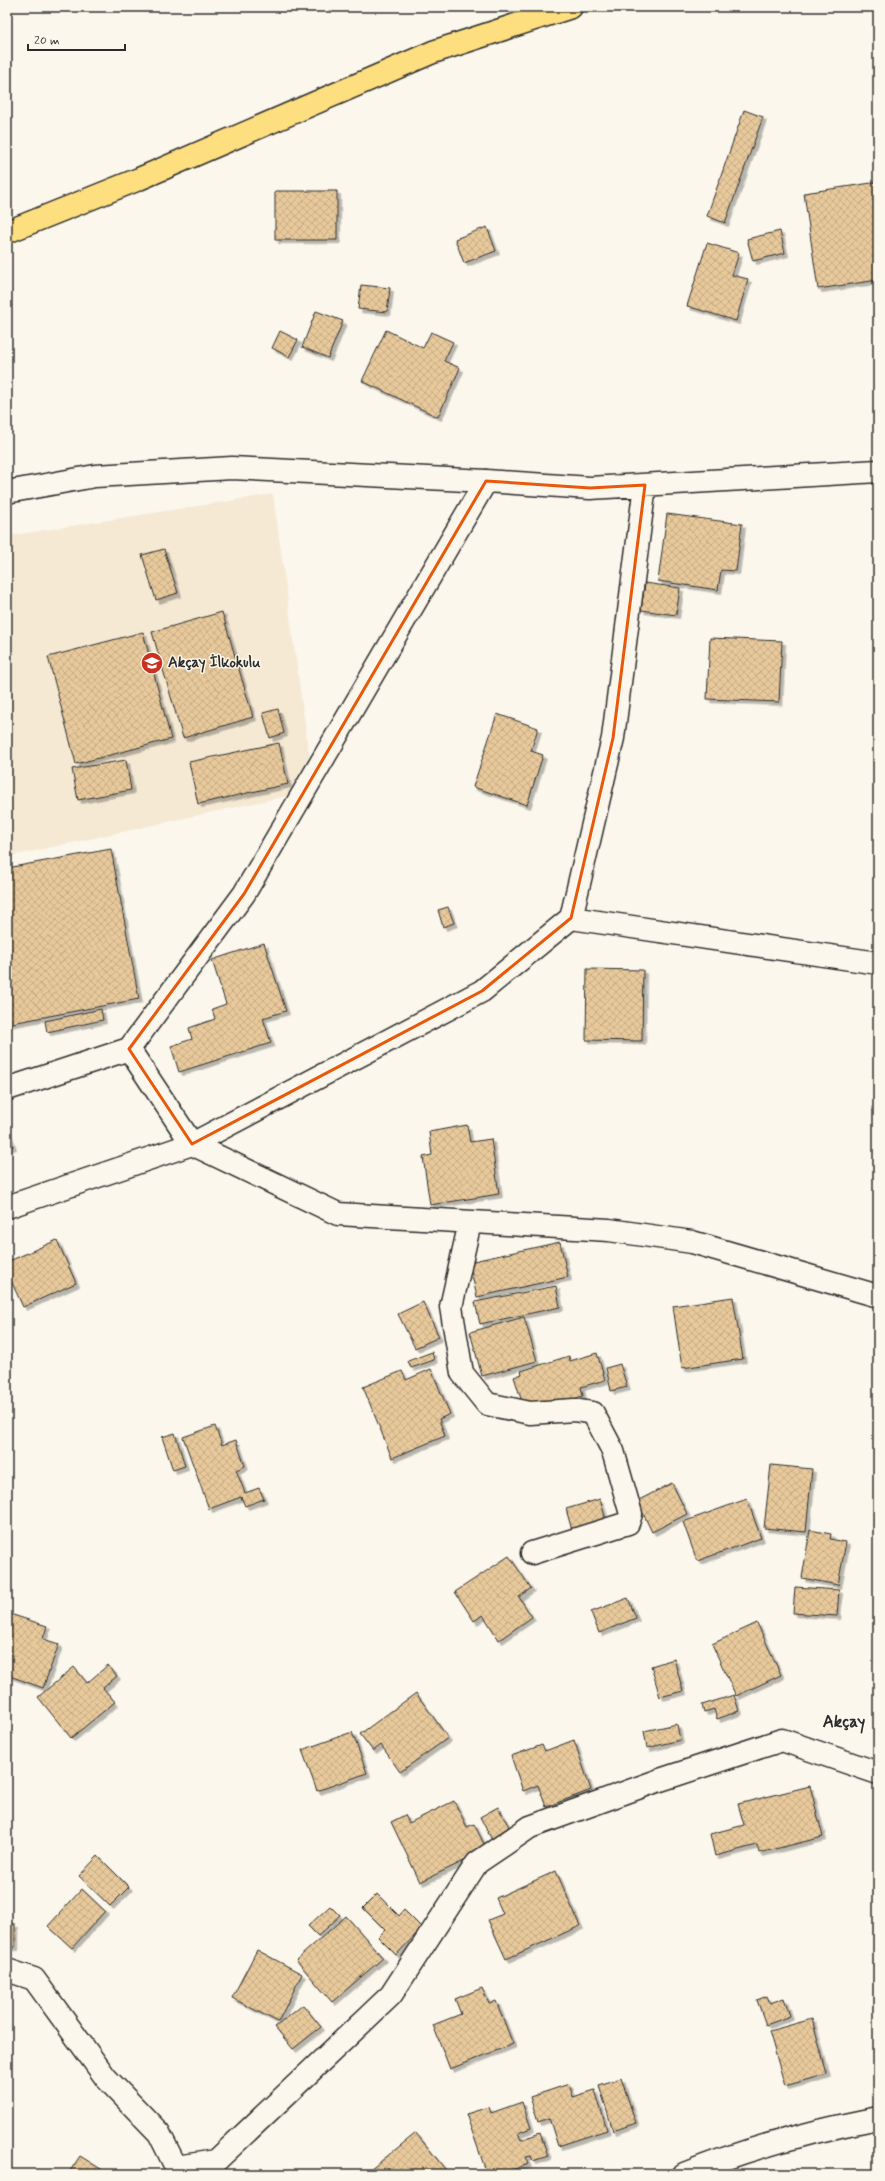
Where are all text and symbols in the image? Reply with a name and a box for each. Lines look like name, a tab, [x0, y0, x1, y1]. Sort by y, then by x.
scale bar	[28, 26, 125, 52]
text: 20 m	[34, 33, 60, 49]
school or university icon: Akçay İlkokulu	[139, 650, 165, 676]
place label: Akçay İlkokulu	[168, 653, 260, 673]
district label: Akçay	[823, 1711, 865, 1734]

